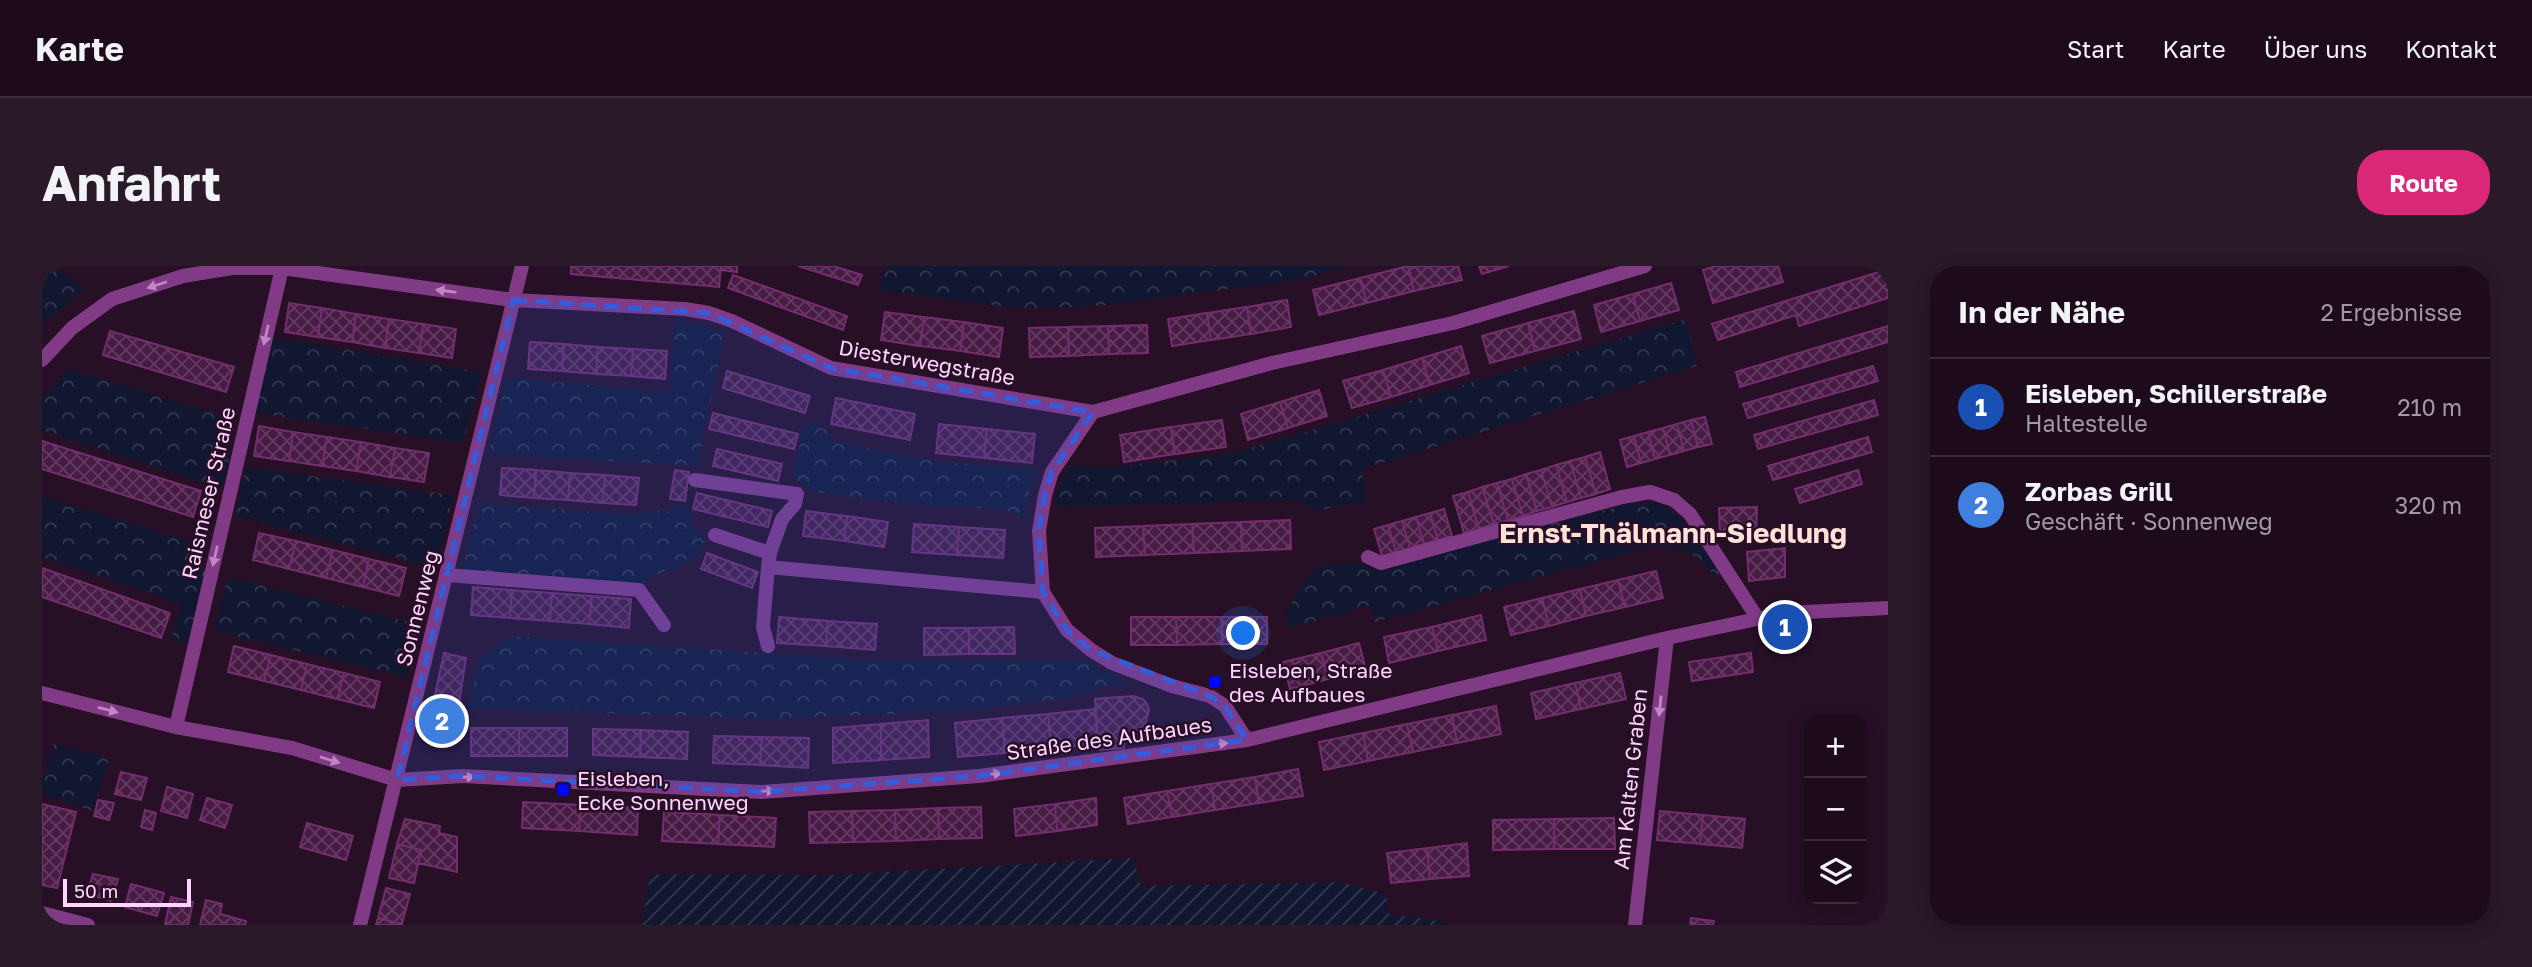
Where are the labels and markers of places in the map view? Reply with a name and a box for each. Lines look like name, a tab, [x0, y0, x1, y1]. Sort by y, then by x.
pin: 1	[1762, 601, 1808, 653]
place label: Eisleben, Straße des Aufbaues	[1229, 657, 1392, 707]
marker: Eisleben, Straße des Aufbaues	[1207, 674, 1223, 690]
pin: 2	[419, 695, 465, 747]
place label: Eisleben, Ecke Sonnenweg	[577, 765, 749, 815]
marker: Eisleben, Ecke Sonnenweg	[555, 782, 571, 798]

